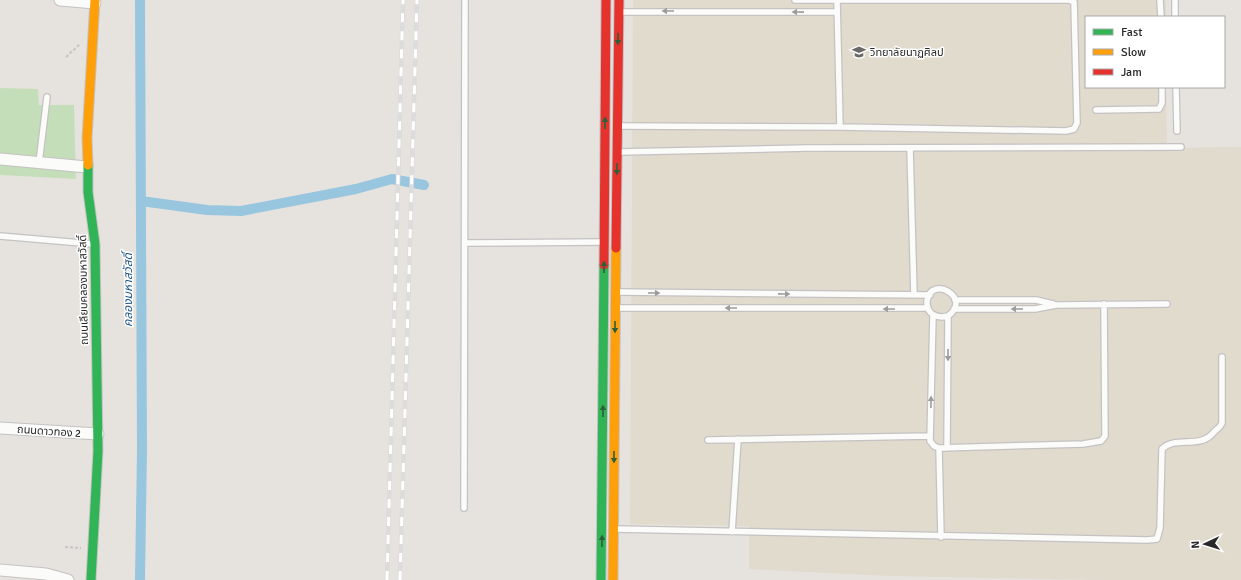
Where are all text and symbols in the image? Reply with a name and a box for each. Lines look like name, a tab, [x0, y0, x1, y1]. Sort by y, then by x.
one-way arrow	[661, 8, 674, 14]
one-way arrow	[791, 9, 804, 15]
legend	[1085, 16, 1225, 88]
text: Fast	[1121, 25, 1142, 40]
one-way arrow	[615, 33, 621, 46]
school or university icon: วิทยาลัยนาฏศิลป	[851, 44, 867, 60]
text: Slow	[1121, 45, 1146, 60]
place label: วิทยาลัยนาฏศิลป	[870, 46, 944, 59]
text: Jam	[1121, 65, 1142, 80]
one-way arrow	[602, 116, 608, 129]
one-way arrow	[613, 163, 620, 175]
street label: ถนนเลียบคลองมหาสวัสดิ์	[76, 235, 91, 345]
water label: คลองมหาสวัสดิ์	[121, 250, 136, 327]
one-way arrow	[601, 260, 607, 273]
one-way arrow	[648, 289, 660, 296]
one-way arrow	[778, 290, 790, 297]
one-way arrow	[724, 305, 737, 311]
one-way arrow	[882, 306, 895, 312]
one-way arrow	[1010, 306, 1023, 312]
one-way arrow	[612, 321, 618, 334]
one-way arrow	[944, 349, 951, 361]
one-way arrow	[928, 395, 934, 408]
one-way arrow	[600, 404, 606, 417]
street label: ถนนดาวทอง 2	[17, 423, 81, 440]
one-way arrow	[611, 451, 617, 464]
north arrow	[1185, 524, 1225, 564]
one-way arrow	[598, 535, 605, 547]
text: N	[1189, 540, 1202, 549]

